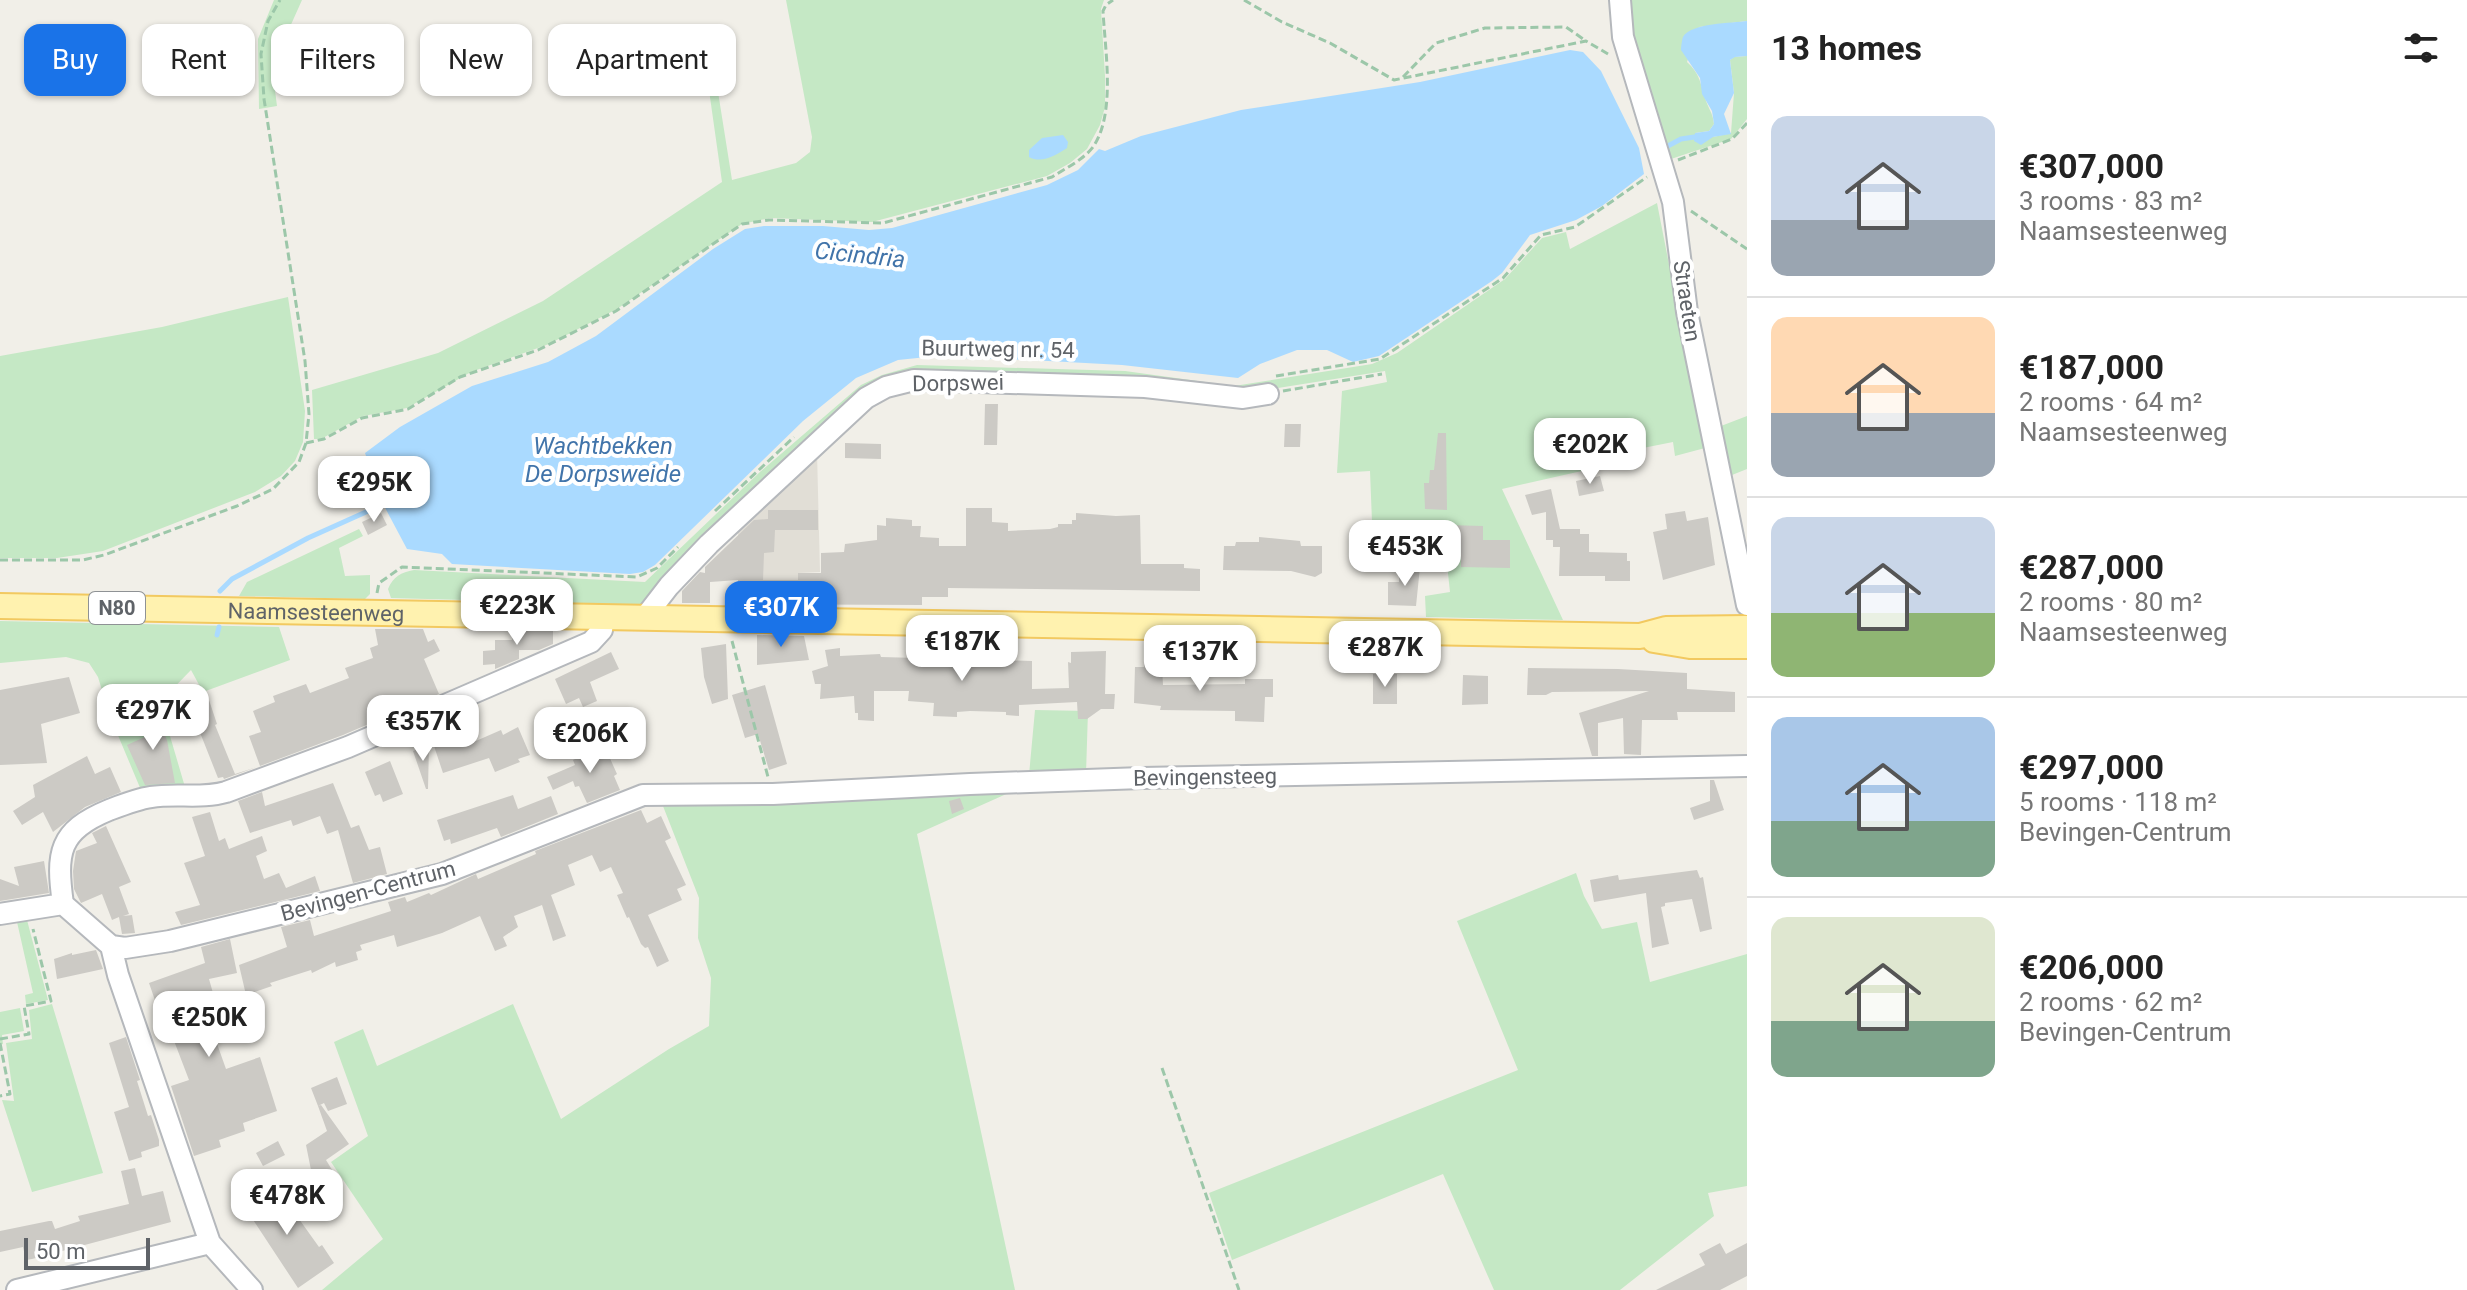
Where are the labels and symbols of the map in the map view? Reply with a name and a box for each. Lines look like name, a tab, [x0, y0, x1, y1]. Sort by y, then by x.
water label: Cicindria	[813, 236, 907, 274]
street label: Straeten	[1668, 259, 1706, 343]
street label: Buurtweg nr. 54	[921, 335, 1075, 363]
street label: Dorpswei	[912, 370, 1004, 396]
pin: €202K	[1534, 418, 1646, 486]
water label: Wachtbekken De Dorpsweide	[525, 432, 681, 488]
pin: €295K	[318, 456, 430, 524]
pin: €453K	[1349, 520, 1461, 588]
pin: €223K	[461, 579, 573, 647]
pin: €307K	[725, 581, 837, 649]
road number: N80	[89, 592, 145, 624]
street label: Naamsesteenweg	[227, 598, 404, 626]
pin: €187K	[906, 615, 1018, 683]
pin: €287K	[1329, 621, 1441, 689]
pin: €137K	[1144, 625, 1256, 693]
pin: €297K	[97, 684, 209, 752]
pin: €357K	[367, 695, 479, 763]
pin: €206K	[534, 707, 646, 775]
street label: Bevingensteeg	[1133, 763, 1277, 791]
street label: Bevingen-Centrum	[278, 856, 458, 926]
pin: €250K	[153, 991, 265, 1059]
pin: €478K	[231, 1169, 343, 1237]
scale bar	[24, 1234, 150, 1270]

